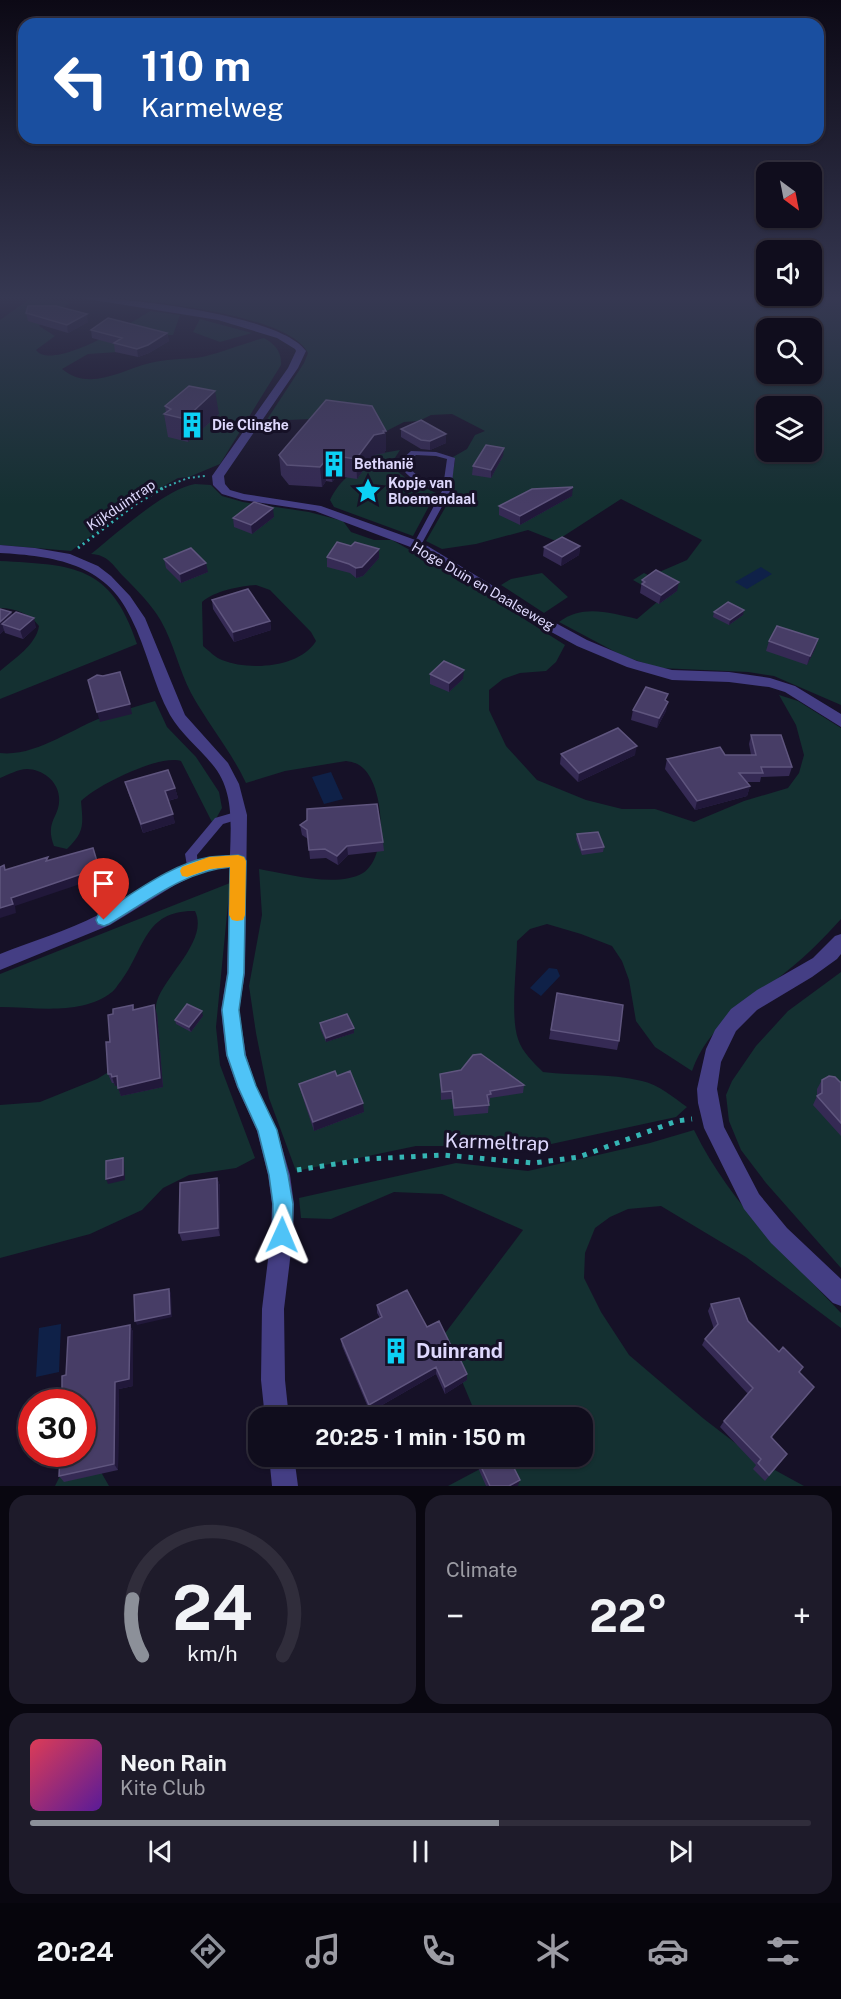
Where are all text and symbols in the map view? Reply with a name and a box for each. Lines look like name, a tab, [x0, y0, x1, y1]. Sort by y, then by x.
text: 110 m	[141, 41, 251, 90]
icon: left	[42, 42, 120, 120]
text: Karmelweg	[141, 91, 284, 123]
north arrow	[756, 162, 822, 228]
map controls	[756, 162, 822, 462]
button: sound	[756, 240, 822, 306]
button: search	[756, 318, 822, 384]
button: layers	[756, 396, 822, 462]
building icon: Die Clinghe	[177, 410, 207, 440]
place label: Die Clinghe	[212, 417, 289, 433]
building icon: Bethanië	[319, 449, 349, 479]
place label: Bethanië	[354, 456, 414, 472]
place label: Kopje van Bloemendaal	[388, 475, 476, 507]
street label: Kijkduintrap	[84, 476, 158, 534]
place icon: Kopje van Bloemendaal	[353, 476, 383, 506]
street label: Hoge Duin en Daalseweg	[409, 539, 557, 634]
pin	[78, 858, 129, 920]
icon: arrive	[87, 867, 120, 900]
street label: Karmeltrap	[444, 1128, 550, 1156]
position arrow	[250, 1203, 314, 1267]
building icon: Duinrand	[381, 1336, 411, 1366]
place label: Duinrand	[416, 1339, 503, 1363]
speed limit sign: 30	[18, 1389, 96, 1467]
text: 20:25 · 1 min · 150 m	[315, 1424, 526, 1450]
text: Climate	[446, 1558, 518, 1582]
text: 24	[172, 1571, 253, 1644]
text: 22°	[589, 1589, 668, 1642]
text: −	[446, 1597, 464, 1635]
text: +	[793, 1597, 811, 1635]
text: km/h	[187, 1642, 238, 1667]
text: Neon Rain	[120, 1750, 227, 1776]
text: Kite Club	[120, 1776, 205, 1800]
icon: previous	[144, 1835, 177, 1868]
icon: pause	[404, 1835, 437, 1868]
icon: next	[664, 1835, 697, 1868]
icon: directions	[187, 1930, 229, 1972]
icon: music	[302, 1930, 344, 1972]
icon: phone	[417, 1930, 459, 1972]
icon: climate	[532, 1930, 574, 1972]
icon: car	[647, 1930, 689, 1972]
icon: filters	[762, 1930, 804, 1972]
text: 20:24	[37, 1935, 114, 1967]

